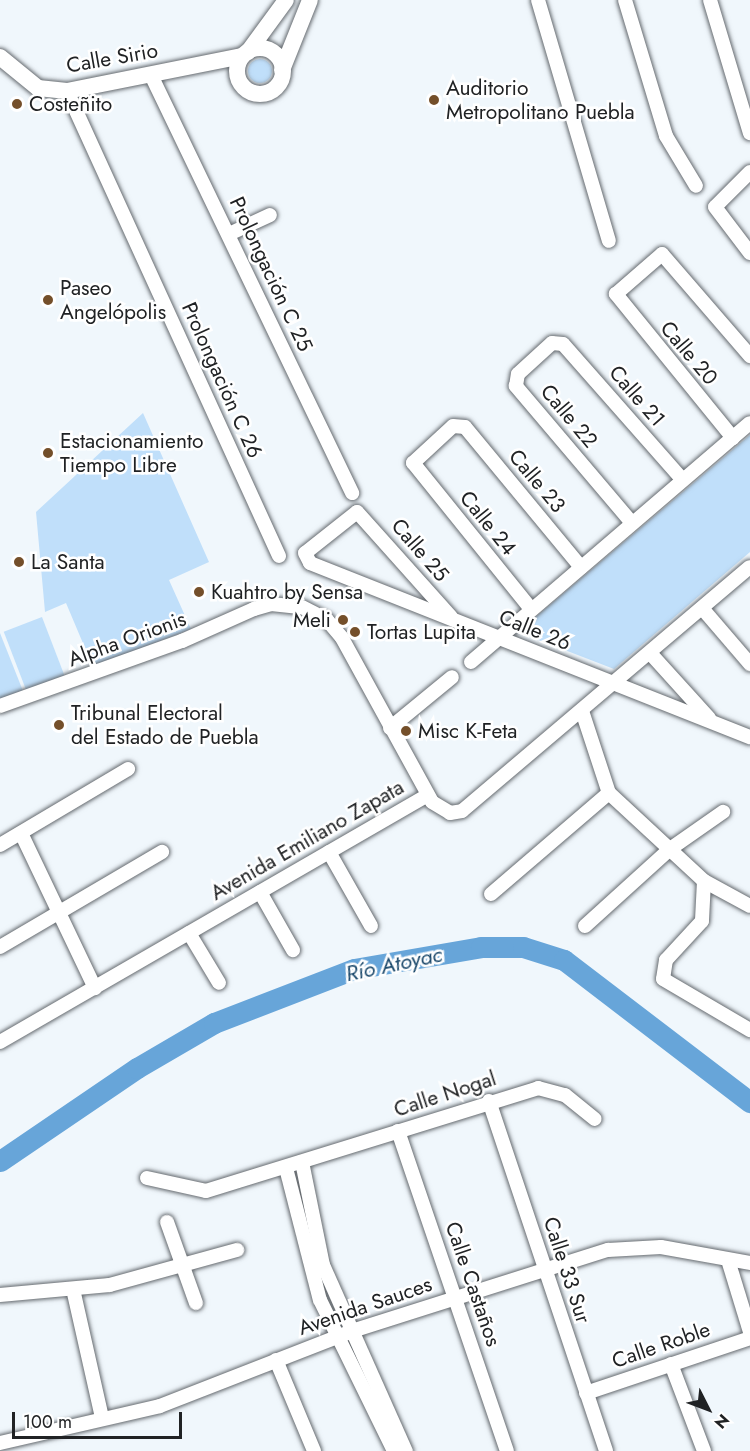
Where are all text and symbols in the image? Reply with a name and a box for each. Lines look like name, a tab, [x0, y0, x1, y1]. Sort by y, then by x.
street label: Calle Sirio	[64, 38, 160, 78]
place label: Auditorio Metropolitano Puebla	[446, 75, 635, 125]
place label: Costeñito	[29, 91, 112, 117]
marker: Auditorio Metropolitano Puebla	[427, 93, 441, 107]
marker: Costeñito	[10, 97, 24, 111]
street label: Prolongación C 25	[224, 193, 318, 355]
place label: Paseo Angelópolis	[60, 275, 166, 325]
marker: Paseo Angelópolis	[41, 293, 55, 307]
street label: Prolongación C 26	[176, 298, 268, 462]
street label: Calle 20	[655, 316, 723, 390]
street label: Calle 21	[604, 360, 670, 432]
street label: Calle 22	[535, 379, 603, 453]
place label: Estacionamiento Tiempo Libre	[60, 428, 203, 478]
street label: Calle 23	[503, 444, 571, 518]
marker: Estacionamiento Tiempo Libre	[41, 446, 55, 460]
street label: Calle 24	[454, 486, 522, 560]
street label: Calle 25	[386, 513, 454, 587]
place label: La Santa	[31, 549, 105, 575]
marker: La Santa	[12, 555, 26, 569]
place label: Kuahtro by Sensa	[211, 579, 363, 605]
marker: Kuahtro by Sensa	[192, 585, 206, 599]
street label: Calle 26	[495, 604, 575, 656]
street label: Alpha Orionis	[65, 606, 189, 672]
place label: Meli	[293, 607, 331, 633]
marker: Meli	[336, 613, 350, 627]
place label: Tortas Lupita	[367, 619, 476, 645]
marker: Tortas Lupita	[348, 625, 362, 639]
place label: Tribunal Electoral del Estado de Puebla	[71, 700, 259, 750]
marker: Tribunal Electoral del Estado de Puebla	[52, 718, 66, 732]
place label: Misc K-Feta	[418, 718, 517, 744]
marker: Misc K-Feta	[399, 724, 413, 738]
street label: Avenida Emiliano Zapata	[206, 774, 408, 906]
water label: Río Atoyac	[343, 941, 445, 987]
street label: Calle Nogal	[391, 1066, 499, 1122]
street label: Calle 33 Sur	[538, 1214, 596, 1326]
street label: Calle Castaños	[440, 1218, 506, 1350]
street label: Avenida Sauces	[295, 1271, 435, 1341]
street label: Calle Roble	[609, 1316, 713, 1374]
north arrow	[678, 1379, 738, 1439]
scale bar	[15, 1400, 184, 1438]
text: 100 m	[23, 1409, 72, 1435]
text: N	[709, 1409, 735, 1434]

